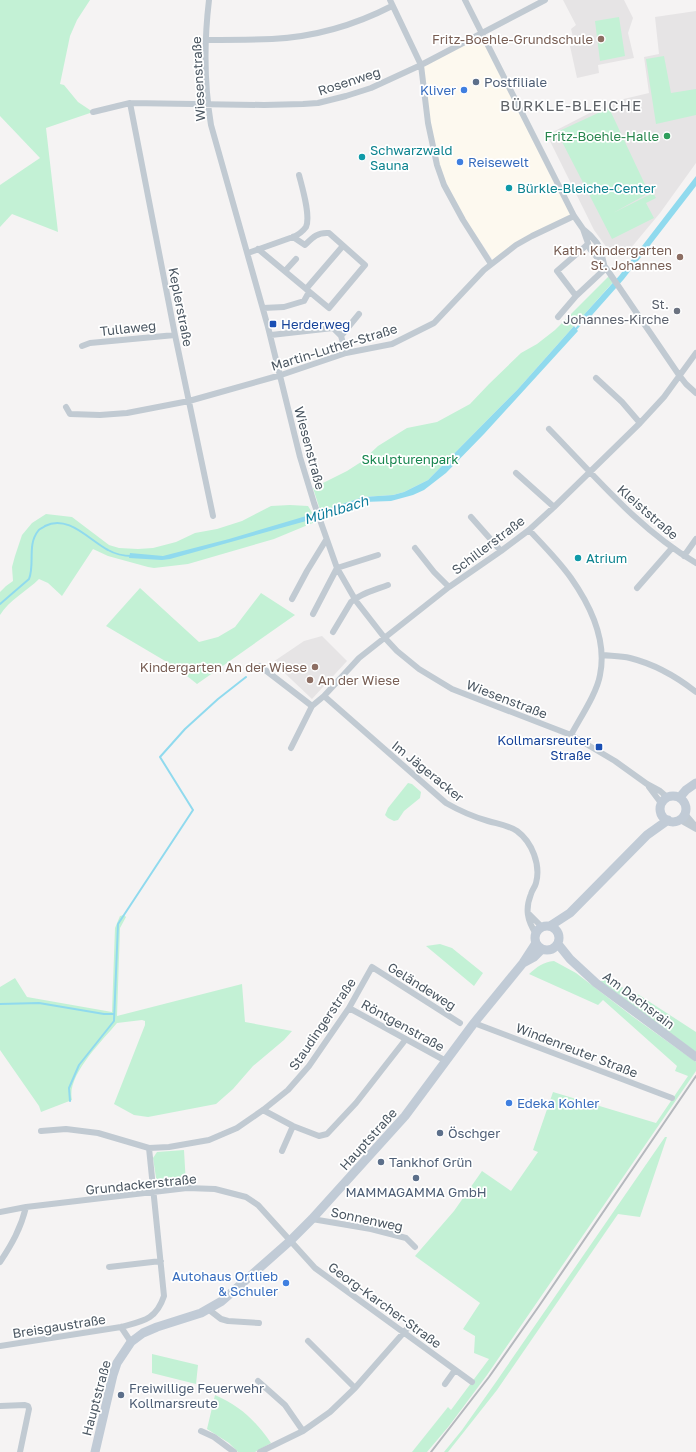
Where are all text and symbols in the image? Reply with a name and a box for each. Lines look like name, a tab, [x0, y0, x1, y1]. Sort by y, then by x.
place label: Fritz-Boehle-Grundschule	[432, 31, 593, 47]
marker: Fritz-Boehle-Grundschule	[596, 34, 606, 44]
street label: Wiesenstraße	[188, 36, 208, 122]
street label: Rosenweg	[316, 63, 382, 99]
place label: Postfiliale	[484, 74, 547, 90]
marker: Postfiliale	[471, 77, 481, 87]
place label: Kliver	[420, 82, 456, 98]
marker: Kliver	[459, 85, 469, 95]
district label: BÜRKLE-BLEICHE	[500, 96, 642, 114]
place label: Fritz-Boehle-Halle	[544, 128, 659, 144]
marker: Fritz-Boehle-Halle	[662, 131, 672, 141]
place label: Schwarzwald Sauna	[370, 142, 453, 173]
marker: Schwarzwald Sauna	[357, 152, 367, 162]
place label: Reisewelt	[468, 154, 529, 170]
marker: Reisewelt	[455, 157, 465, 167]
place label: Bürkle-Bleiche-Center	[517, 180, 656, 196]
marker: Bürkle-Bleiche-Center	[504, 183, 514, 193]
place label: Kath. Kindergarten St. Johannes	[553, 242, 672, 273]
marker: Kath. Kindergarten St. Johannes	[675, 252, 685, 262]
street label: Keplerstraße	[165, 266, 197, 348]
place label: St. Johannes-Kirche	[563, 296, 669, 327]
marker: St. Johannes-Kirche	[672, 306, 682, 316]
place label: Herderweg	[281, 316, 350, 332]
street label: Tullaweg	[99, 317, 157, 339]
marker: Herderweg	[268, 319, 278, 329]
street label: Martin-Luther-Straße	[269, 320, 399, 374]
street label: Wiesenstraße	[291, 405, 329, 491]
park label: Skulpturenpark	[362, 451, 459, 467]
street label: Kleiststraße	[614, 481, 682, 543]
water label: Mühlbach	[302, 491, 371, 527]
street label: Schillerstraße	[448, 512, 528, 578]
place label: Atrium	[586, 550, 627, 566]
marker: Atrium	[573, 553, 583, 563]
place label: Kindergarten An der Wiese	[140, 659, 307, 675]
marker: Kindergarten An der Wiese	[310, 662, 320, 672]
place label: An der Wiese	[318, 672, 400, 688]
marker: An der Wiese	[305, 675, 315, 685]
street label: Wiesenstraße	[464, 676, 550, 722]
place label: Kollmarsreuter Straße	[497, 732, 591, 763]
street label: Im Jägeracker	[389, 737, 467, 805]
marker: Kollmarsreuter Straße	[594, 742, 604, 752]
street label: Geländeweg	[385, 959, 459, 1013]
street label: Am Dachsrain	[600, 968, 678, 1032]
street label: Staudingerstraße	[285, 975, 359, 1073]
street label: Röntgenstraße	[359, 996, 447, 1054]
street label: Windenreuter Straße	[514, 1019, 640, 1081]
place label: Edeka Kohler	[517, 1095, 599, 1111]
marker: Edeka Kohler	[504, 1098, 514, 1108]
street label: Hauptstraße	[336, 1105, 400, 1173]
place label: Öschger	[448, 1125, 500, 1141]
marker: Öschger	[435, 1128, 445, 1138]
place label: Tankhof Grün	[389, 1154, 472, 1170]
marker: Tankhof Grün	[376, 1157, 386, 1167]
street label: Grundackerstraße	[85, 1170, 197, 1198]
marker: MAMMAGAMMA GmbH	[411, 1173, 421, 1183]
place label: MAMMAGAMMA GmbH	[345, 1184, 487, 1200]
street label: Sonnenweg	[329, 1204, 405, 1234]
street label: Georg-Karcher-Straße	[325, 1259, 445, 1351]
place label: Autohaus Ortlieb & Schuler	[172, 1268, 278, 1299]
marker: Autohaus Ortlieb & Schuler	[281, 1278, 291, 1288]
street label: Breisgaustraße	[11, 1311, 107, 1341]
street label: Hauptstraße	[78, 1358, 114, 1438]
place label: Freiwillige Feuerwehr Kollmarsreute	[129, 1380, 264, 1411]
marker: Freiwillige Feuerwehr Kollmarsreute	[116, 1390, 126, 1400]

